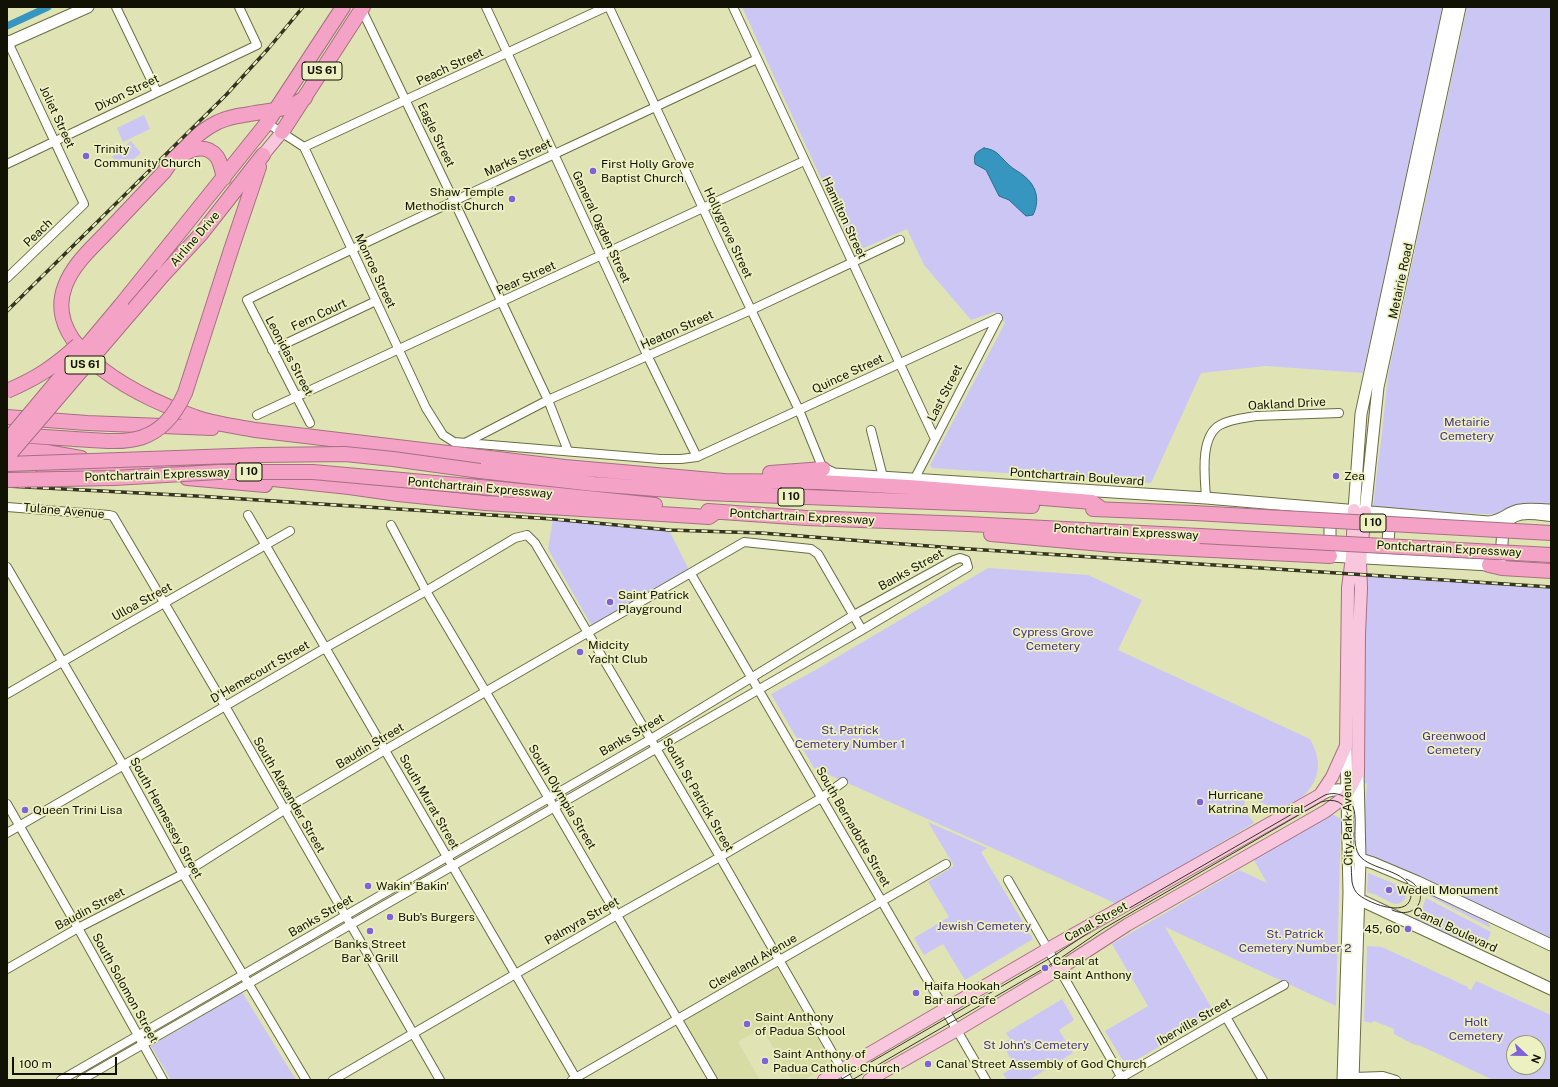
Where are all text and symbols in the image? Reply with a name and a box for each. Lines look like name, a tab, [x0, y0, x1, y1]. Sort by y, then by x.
street label: Peach Street	[414, 45, 486, 89]
road number: US 61	[302, 62, 342, 80]
street label: Dixon Street	[93, 71, 161, 115]
street label: Joliet Street	[36, 84, 78, 150]
street label: Eagle Street	[414, 101, 458, 169]
street label: Marks Street	[482, 136, 554, 180]
place label: Trinity Community Church	[94, 142, 201, 170]
marker: Trinity Community Church	[81, 151, 91, 161]
place label: First Holly Grove Baptist Church	[601, 157, 694, 185]
marker: First Holly Grove Baptist Church	[588, 166, 598, 176]
street label: General Ogden Street	[569, 169, 633, 285]
street label: Hamilton Street	[819, 175, 869, 261]
place label: Shaw Temple Methodist Church	[405, 185, 504, 213]
street label: Hollygrove Street	[701, 185, 755, 281]
marker: Shaw Temple Methodist Church	[507, 194, 517, 204]
street label: Airline Drive	[167, 209, 223, 269]
street label: Peach	[21, 216, 55, 250]
street label: Monroe Street	[351, 232, 399, 310]
street label: Metairie Road	[1386, 242, 1416, 320]
street label: Pear Street	[494, 258, 558, 298]
street label: Fern Court	[289, 296, 349, 334]
street label: Heaton Street	[638, 307, 716, 353]
street label: Leonidas Street	[262, 314, 316, 398]
street label: Quince Street	[810, 351, 886, 397]
road number: US 61	[65, 356, 105, 374]
street label: Last Street	[925, 362, 965, 424]
street label: Oakland Drive	[1248, 395, 1326, 413]
park label: Metairie Cemetery	[1440, 415, 1494, 443]
road number: I 10	[236, 463, 262, 481]
street label: Pontchartrain Expressway	[84, 465, 230, 485]
street label: Pontchartrain Boulevard	[1009, 465, 1145, 489]
place label: Zea	[1344, 469, 1365, 483]
marker: Zea	[1331, 471, 1341, 481]
street label: Pontchartrain Expressway	[407, 474, 553, 502]
road number: I 10	[778, 488, 804, 506]
street label: Tulane Avenue	[23, 500, 105, 522]
street label: Pontchartrain Expressway	[729, 506, 875, 528]
road number: I 10	[1360, 514, 1386, 532]
street label: Pontchartrain Expressway	[1053, 521, 1199, 543]
street label: Pontchartrain Expressway	[1376, 538, 1522, 560]
street label: Banks Street	[876, 546, 946, 594]
street label: Ulloa Street	[109, 580, 175, 624]
place label: Saint Patrick Playground	[618, 588, 689, 616]
marker: Saint Patrick Playground	[605, 597, 615, 607]
park label: Cypress Grove Cemetery	[1012, 625, 1094, 653]
street label: D'Hemecourt Street	[208, 638, 312, 706]
place label: Midcity Yacht Club	[588, 638, 648, 666]
marker: Midcity Yacht Club	[575, 647, 585, 657]
street label: Banks Street	[597, 711, 667, 759]
street label: Baudin Street	[333, 720, 407, 772]
park label: St. Patrick Cemetery Number 1	[795, 723, 905, 751]
park label: Greenwood Cemetery	[1422, 729, 1486, 757]
street label: South Alexander Street	[250, 735, 328, 855]
street label: South St Patrick Street	[660, 736, 736, 854]
street label: South Olympia Street	[525, 742, 599, 852]
street label: South Murat Street	[396, 752, 462, 852]
street label: South Hennessey Street	[127, 755, 205, 881]
street label: South Bernadotte Street	[813, 764, 893, 890]
street label: City Park Avenue	[1340, 770, 1356, 866]
place label: Hurricane Katrina Memorial	[1208, 788, 1304, 816]
marker: Hurricane Katrina Memorial	[1195, 797, 1205, 807]
place label: Queen Trini Lisa	[33, 803, 122, 817]
marker: Queen Trini Lisa	[20, 805, 30, 815]
place label: Wakin' Bakin'	[376, 879, 449, 893]
marker: Wakin' Bakin'	[363, 881, 373, 891]
place label: Wedell Monument	[1397, 883, 1498, 897]
street label: Baudin Street	[53, 885, 127, 933]
marker: Wedell Monument	[1384, 885, 1394, 895]
street label: Banks Street	[286, 892, 356, 940]
street label: Palmyra Street	[542, 894, 622, 948]
street label: Canal Street	[1062, 899, 1130, 945]
street label: Canal Boulevard	[1411, 904, 1499, 956]
place label: Bub's Burgers	[398, 910, 475, 924]
marker: Bub's Burgers	[385, 912, 395, 922]
park label: Jewish Cemetery	[937, 919, 1031, 933]
place label: 45, 60	[1364, 922, 1400, 936]
marker: 45, 60	[1403, 924, 1413, 934]
marker: Banks Street Bar & Grill	[365, 926, 375, 936]
park label: St. Patrick Cemetery Number 2	[1239, 927, 1351, 955]
street label: South Solomon Street	[89, 931, 161, 1045]
street label: Cleveland Avenue	[706, 931, 800, 993]
place label: Banks Street Bar & Grill	[334, 937, 406, 965]
place label: Canal at Saint Anthony	[1053, 954, 1132, 982]
marker: Canal at Saint Anthony	[1040, 963, 1050, 973]
place label: Haifa Hookah Bar and Cafe	[924, 979, 1000, 1007]
marker: Haifa Hookah Bar and Cafe	[911, 988, 921, 998]
street label: Iberville Street	[1155, 995, 1233, 1049]
place label: Saint Anthony of Padua School	[755, 1010, 846, 1038]
park label: Holt Cemetery	[1449, 1015, 1503, 1043]
marker: Saint Anthony of Padua School	[742, 1019, 752, 1029]
north arrow	[1506, 1035, 1546, 1075]
park label: St John's Cemetery	[983, 1038, 1089, 1052]
place label: Saint Anthony of Padua Catholic Church	[773, 1047, 900, 1075]
scale bar	[14, 1049, 119, 1075]
text: N	[1529, 1053, 1543, 1065]
marker: Saint Anthony of Padua Catholic Church	[760, 1056, 770, 1066]
text: 100 m	[19, 1057, 52, 1071]
place label: Canal Street Assembly of God Church	[936, 1057, 1146, 1071]
marker: Canal Street Assembly of God Church	[923, 1059, 933, 1069]

